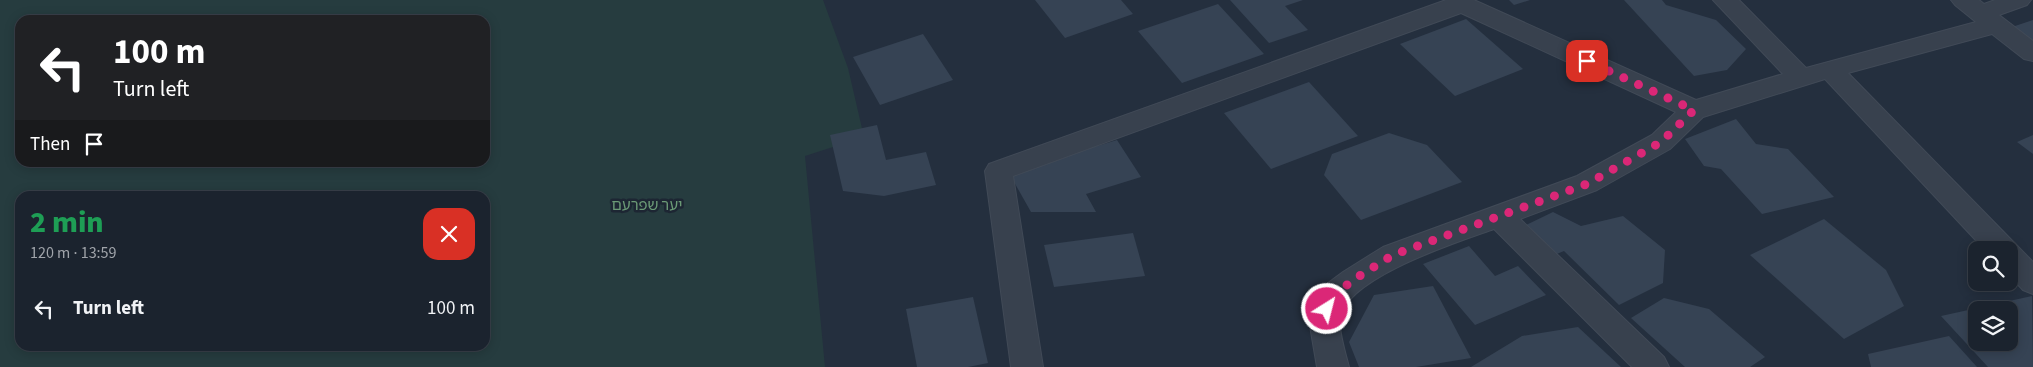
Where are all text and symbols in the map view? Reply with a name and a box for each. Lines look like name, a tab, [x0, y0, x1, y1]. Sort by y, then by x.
text: 100 m	[113, 27, 205, 77]
icon: left	[30, 35, 95, 100]
pin	[1566, 40, 1608, 82]
icon: arrive	[1573, 47, 1601, 75]
text: Turn left	[113, 73, 189, 105]
icon: arrive	[80, 130, 108, 158]
text: Then	[30, 131, 70, 158]
park label: יער שפרעם	[611, 195, 683, 216]
text: 2 min	[30, 201, 104, 244]
button: close	[423, 208, 475, 260]
map controls	[1968, 241, 2018, 351]
button: search	[1968, 241, 2018, 291]
text: 120 m · 13:59	[30, 242, 117, 264]
position arrow	[1300, 282, 1352, 334]
icon: left	[30, 295, 58, 323]
text: Turn left	[73, 295, 144, 322]
text: 100 m	[427, 295, 475, 322]
button: layers	[1968, 301, 2018, 351]

